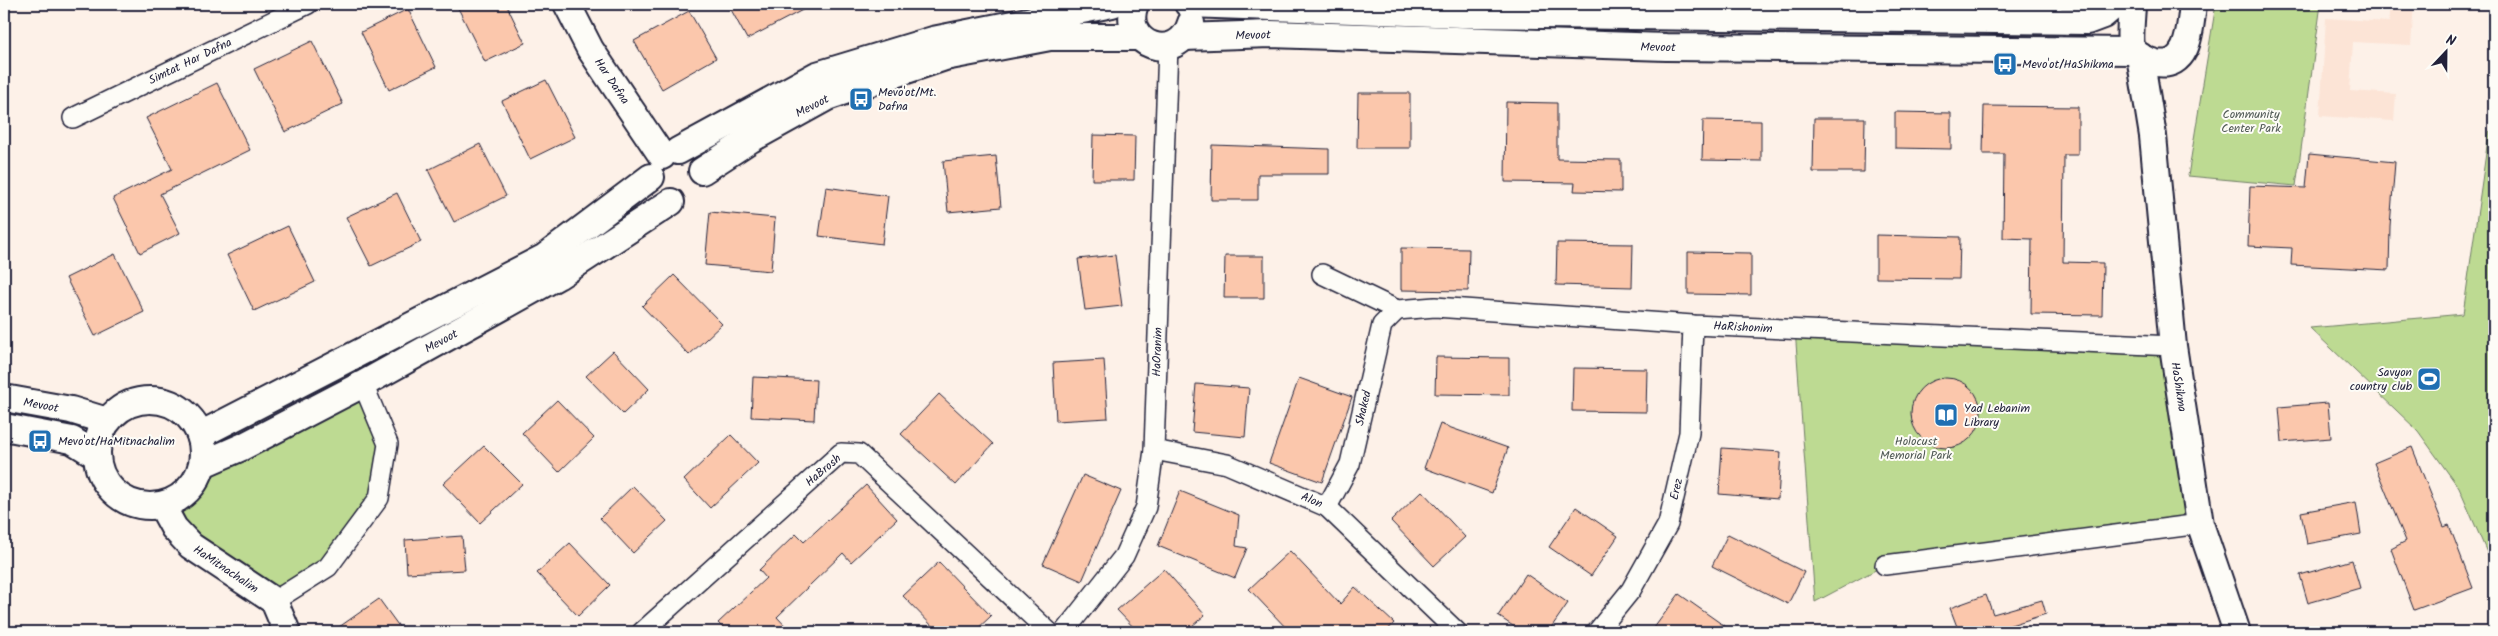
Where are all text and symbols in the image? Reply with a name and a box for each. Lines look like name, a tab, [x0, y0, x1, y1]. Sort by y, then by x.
street label: Mevoot	[1235, 25, 1271, 46]
north arrow	[2420, 28, 2470, 78]
text: N	[2442, 29, 2459, 53]
street label: Simtat Har Dafna	[145, 33, 236, 90]
street label: Mevoot	[1640, 38, 1676, 57]
bus stop icon: Mevo'ot/HaShikma	[1992, 51, 2018, 77]
street label: Har Dafna	[589, 54, 634, 109]
place label: Mevo'ot/HaShikma	[2022, 55, 2114, 74]
place label: Mevo'ot/Mt. Dafna	[878, 83, 937, 116]
bus stop icon: Mevo'ot/Mt. Dafna	[848, 86, 874, 112]
street label: Mevoot	[792, 90, 833, 123]
park label: Community Center Park	[2221, 105, 2281, 138]
street label: HaRishonim	[1713, 316, 1774, 339]
street label: Mevoot	[421, 324, 462, 358]
street label: HaOranim	[1147, 327, 1168, 377]
street label: HaShikma	[2165, 361, 2192, 414]
place label: Savyon country club	[2350, 363, 2413, 396]
sports icon: Savyon country club	[2416, 366, 2442, 392]
street label: Shaked	[1350, 388, 1377, 428]
street label: Mevoot	[22, 393, 60, 418]
place label: Yad Lebanim Library	[1964, 399, 2030, 432]
library icon: Yad Lebanim Library	[1933, 402, 1959, 428]
bus stop icon: Mevo'ot/HaMitnachalim	[27, 428, 53, 454]
place label: Mevo'ot/HaMitnachalim	[58, 432, 175, 451]
park label: Holocust Memorial Park	[1880, 432, 1952, 465]
street label: HaBrosh	[801, 450, 846, 491]
street label: Erez	[1665, 476, 1688, 502]
street label: Alon	[1298, 487, 1326, 514]
street label: HaMitnachalim	[189, 540, 263, 599]

